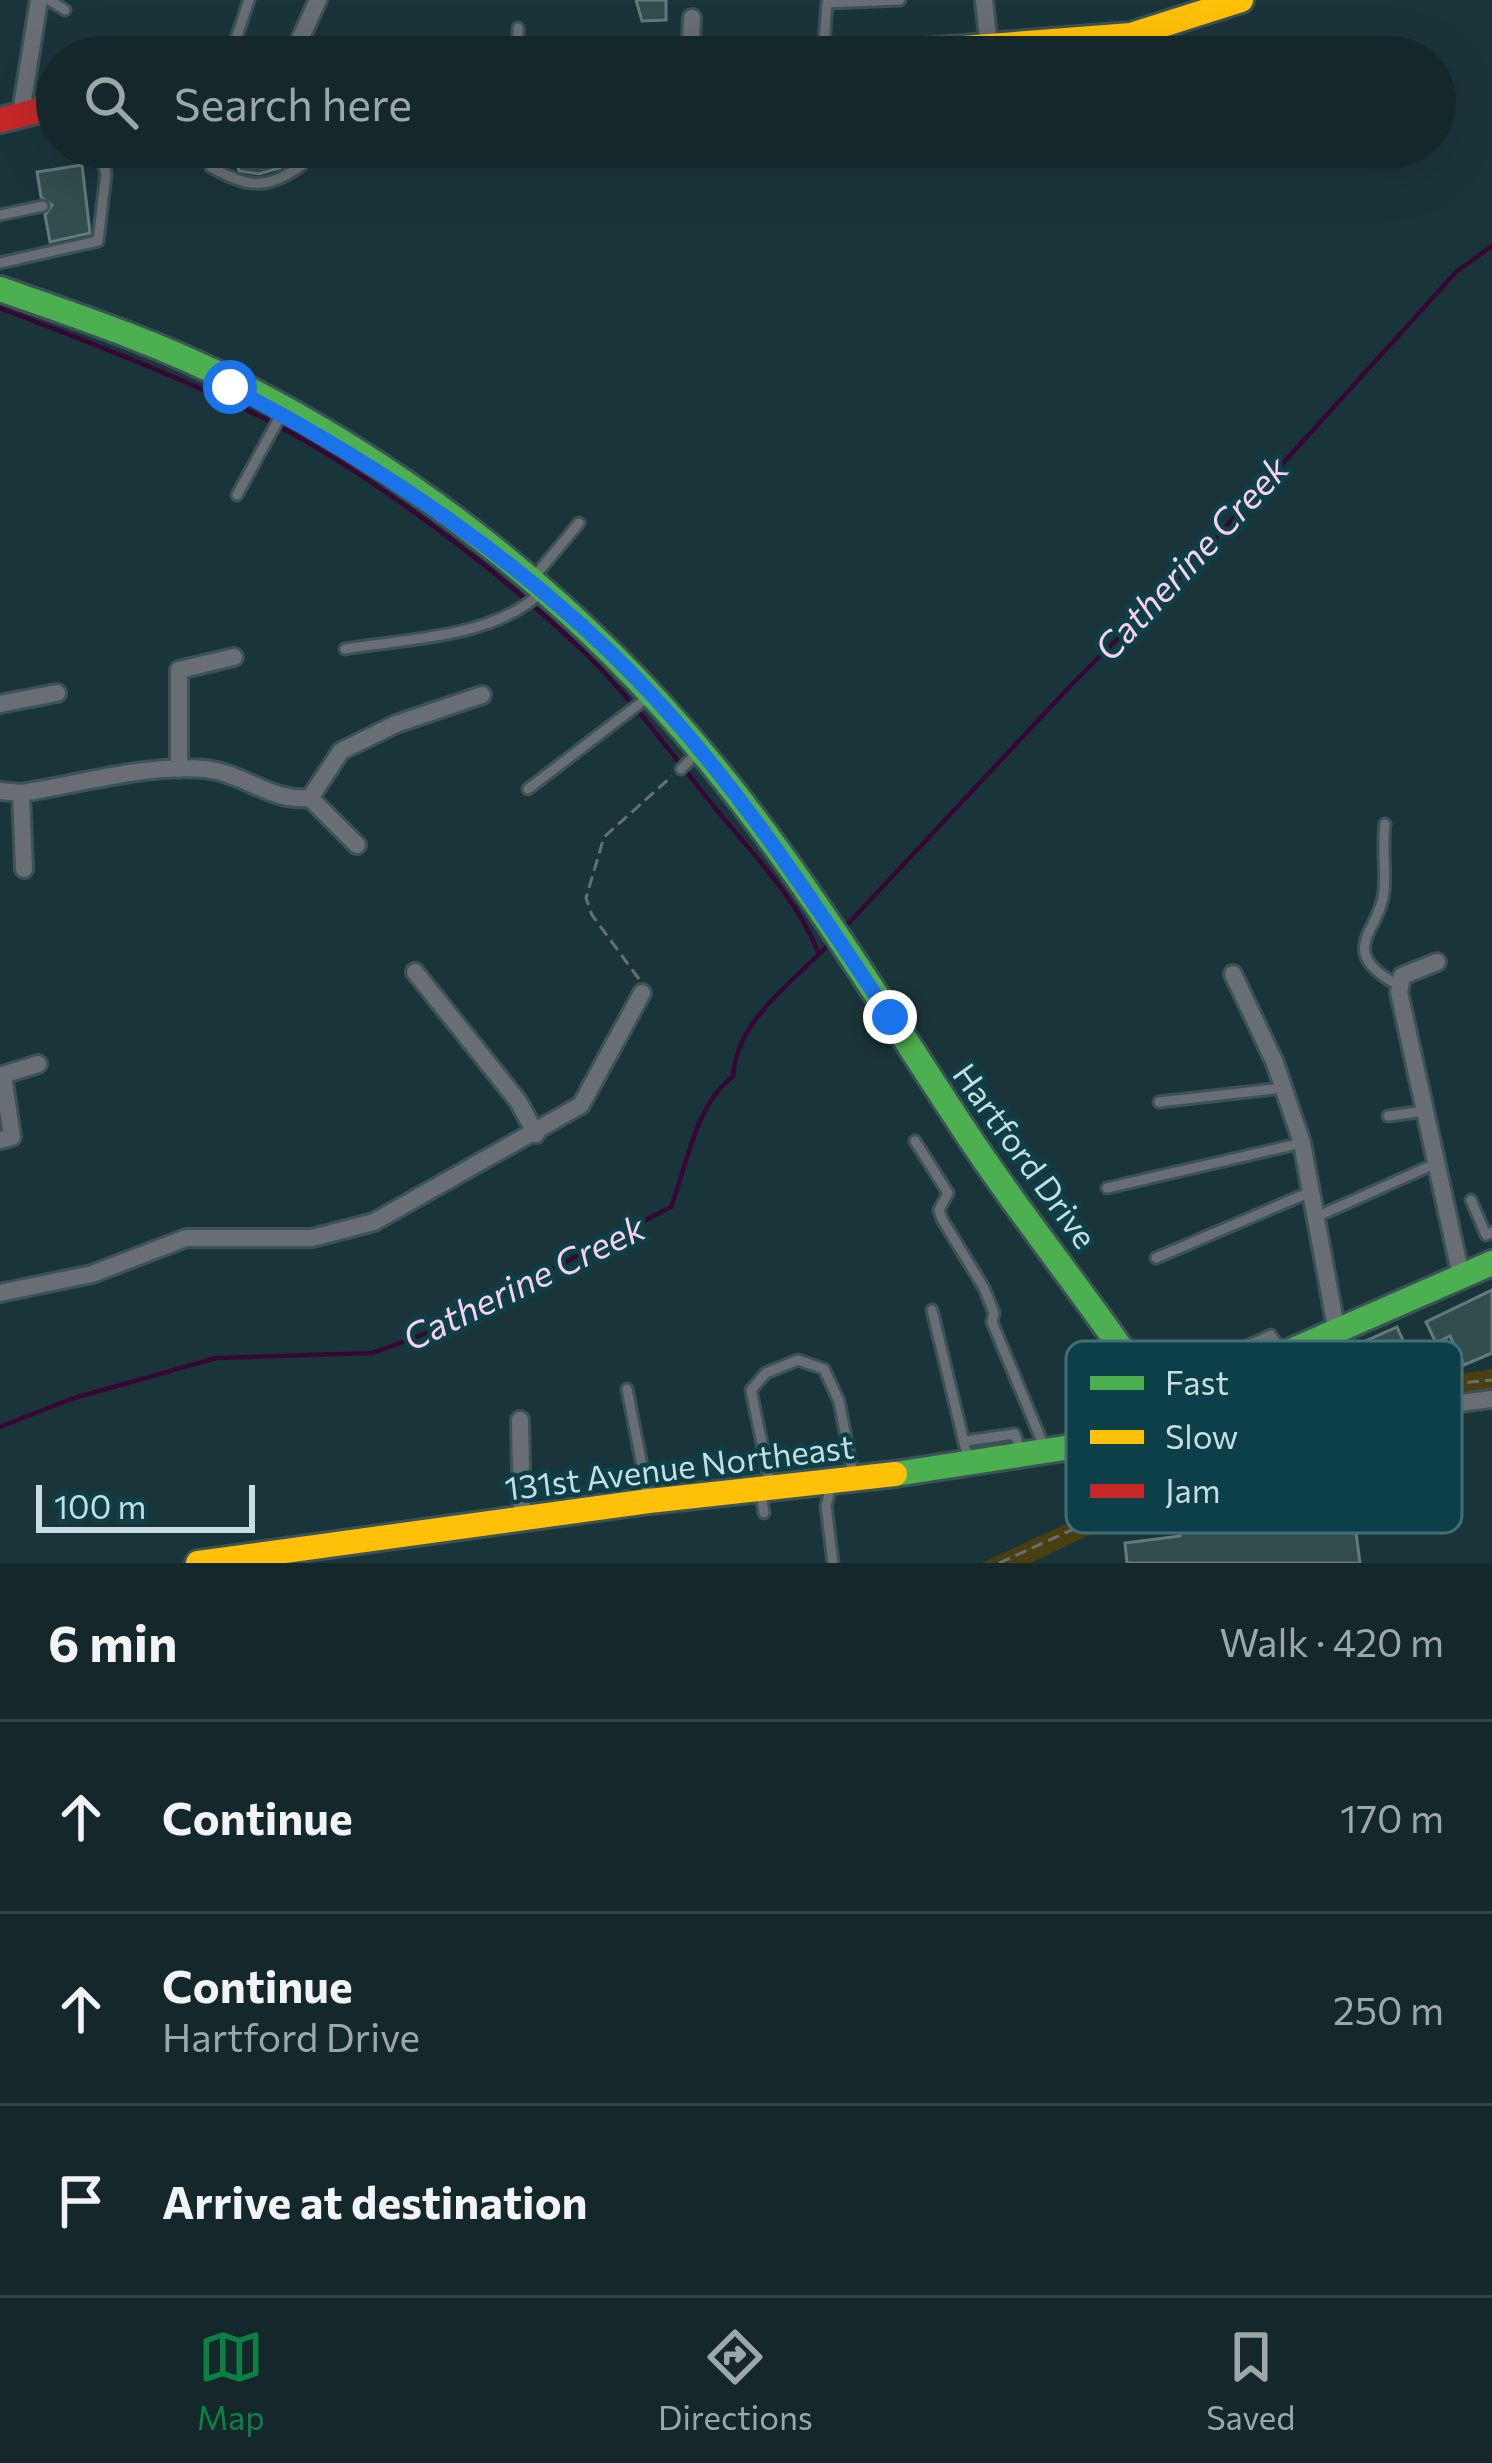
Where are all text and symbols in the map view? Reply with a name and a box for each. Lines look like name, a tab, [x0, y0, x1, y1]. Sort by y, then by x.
search box	[36, 36, 1456, 168]
icon: search	[78, 69, 144, 135]
text: Search here	[174, 75, 412, 130]
route start	[203, 360, 257, 414]
water label: Catherine Creek	[1084, 444, 1297, 669]
route end	[863, 990, 917, 1044]
street label: Hartford Drive	[945, 1055, 1107, 1255]
water label: Catherine Creek	[395, 1203, 653, 1359]
legend	[1066, 1341, 1462, 1533]
text: Fast	[1165, 1361, 1229, 1402]
text: Slow	[1165, 1415, 1238, 1456]
street label: 131st Avenue Northeast	[502, 1424, 856, 1508]
text: Jam	[1165, 1469, 1221, 1510]
scale bar	[36, 1479, 255, 1532]
text: 100 m	[54, 1485, 146, 1526]
text: 6 min	[48, 1610, 177, 1673]
text: Walk · 420 m	[1219, 1617, 1444, 1665]
icon: ahead	[48, 1784, 114, 1850]
text: Continue	[162, 1789, 353, 1844]
text: 170 m	[1340, 1793, 1444, 1841]
text: Continue	[162, 1957, 353, 2012]
icon: ahead	[48, 1976, 114, 2042]
text: 250 m	[1333, 1985, 1444, 2033]
text: Hartford Drive	[162, 2012, 420, 2060]
icon: arrive	[48, 2168, 114, 2234]
text: Arrive at destination	[162, 2173, 588, 2228]
tab: Map	[197, 2324, 265, 2437]
tab: Directions	[658, 2324, 813, 2437]
tab: Saved	[1206, 2324, 1295, 2437]

